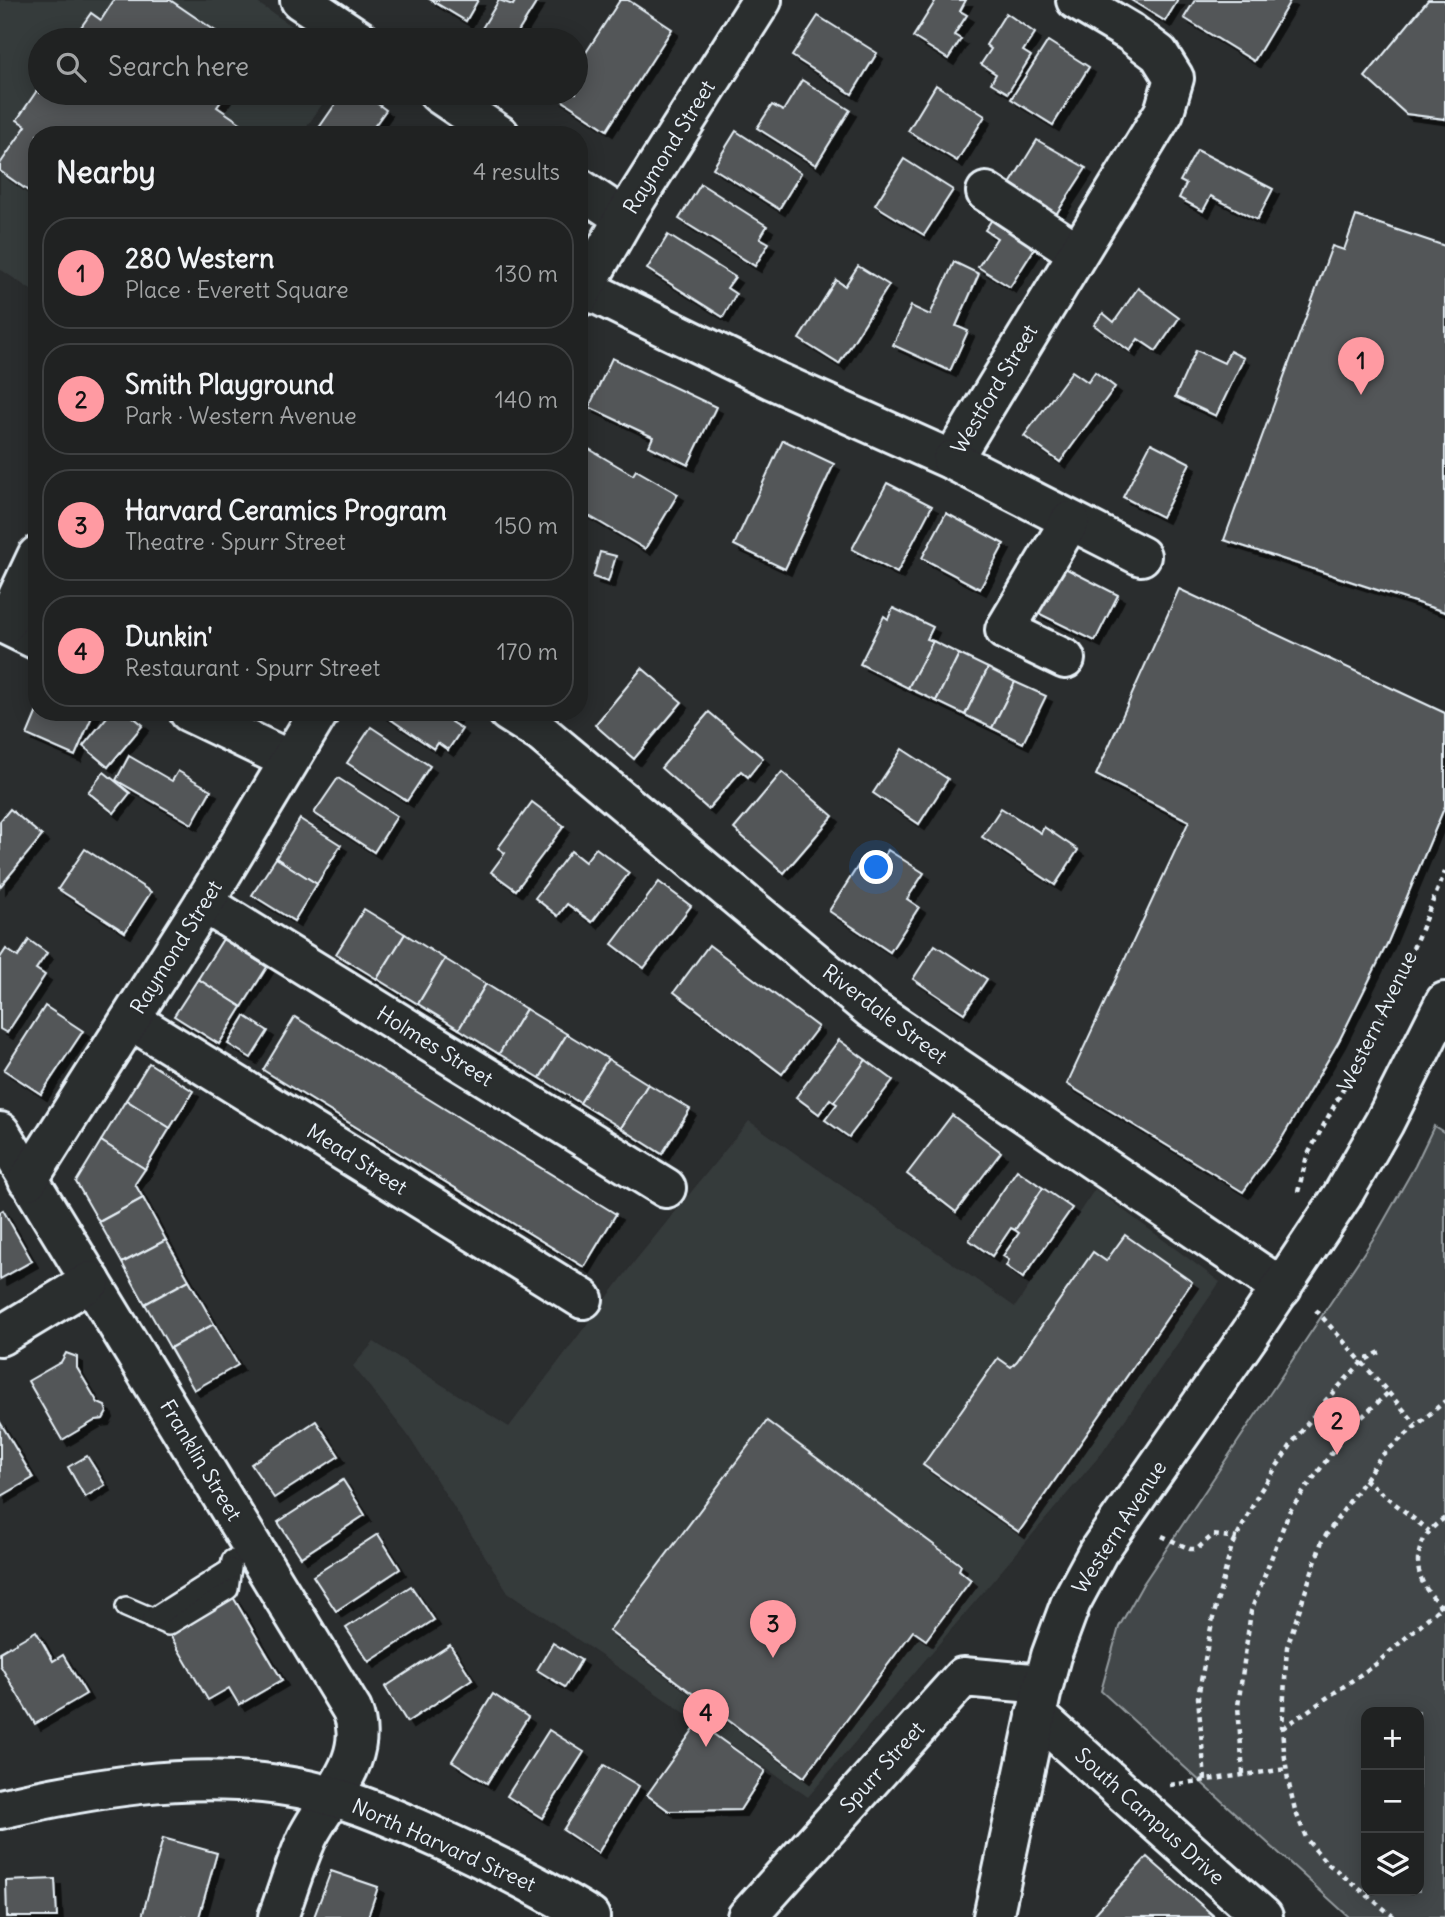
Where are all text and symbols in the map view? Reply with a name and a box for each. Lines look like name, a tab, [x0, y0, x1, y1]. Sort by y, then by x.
search box	[28, 28, 588, 105]
icon: search	[52, 48, 90, 86]
text: Search here	[108, 50, 249, 83]
street label: Raymond Street	[617, 75, 721, 219]
text: Nearby	[56, 153, 156, 191]
text: 4 results	[473, 157, 560, 186]
text: 280 Western	[125, 242, 274, 275]
text: 1	[76, 259, 86, 288]
text: 130 m	[495, 259, 558, 288]
text: Place · Everett Square	[125, 275, 349, 304]
street label: Westford Street	[945, 319, 1043, 459]
pin: 1	[1338, 337, 1384, 395]
text: Smith Playground	[125, 368, 334, 401]
text: 2	[75, 385, 87, 414]
text: 140 m	[495, 385, 558, 414]
text: Park · Western Avenue	[125, 401, 357, 430]
text: Harvard Ceramics Program	[125, 494, 447, 527]
text: 3	[74, 511, 88, 540]
text: 150 m	[495, 511, 558, 540]
text: Theatre · Spurr Street	[125, 527, 346, 556]
text: Dunkin'	[125, 620, 212, 653]
text: 4	[74, 637, 88, 666]
text: 170 m	[497, 637, 558, 666]
text: Restaurant · Spurr Street	[125, 653, 380, 682]
your location	[859, 850, 893, 884]
street label: Raymond Street	[124, 875, 228, 1019]
street label: Western Avenue	[1331, 946, 1423, 1096]
street label: Riverdale Street	[817, 958, 953, 1070]
street label: Holmes Street	[372, 1000, 498, 1092]
street label: Mead Street	[302, 1117, 412, 1201]
street label: Franklin Street	[154, 1394, 248, 1526]
pin: 2	[1314, 1397, 1360, 1455]
street label: Western Avenue	[1066, 1455, 1172, 1599]
pin: 3	[750, 1600, 796, 1658]
pin: 4	[683, 1689, 729, 1747]
map controls	[1361, 1707, 1424, 1896]
button: +	[1361, 1707, 1424, 1770]
street label: Spurr Street	[834, 1716, 930, 1818]
street label: South Campus Drive	[1069, 1742, 1231, 1890]
button: −	[1361, 1770, 1424, 1833]
street label: North Harvard Street	[348, 1792, 540, 1898]
button: layers	[1361, 1833, 1424, 1896]

